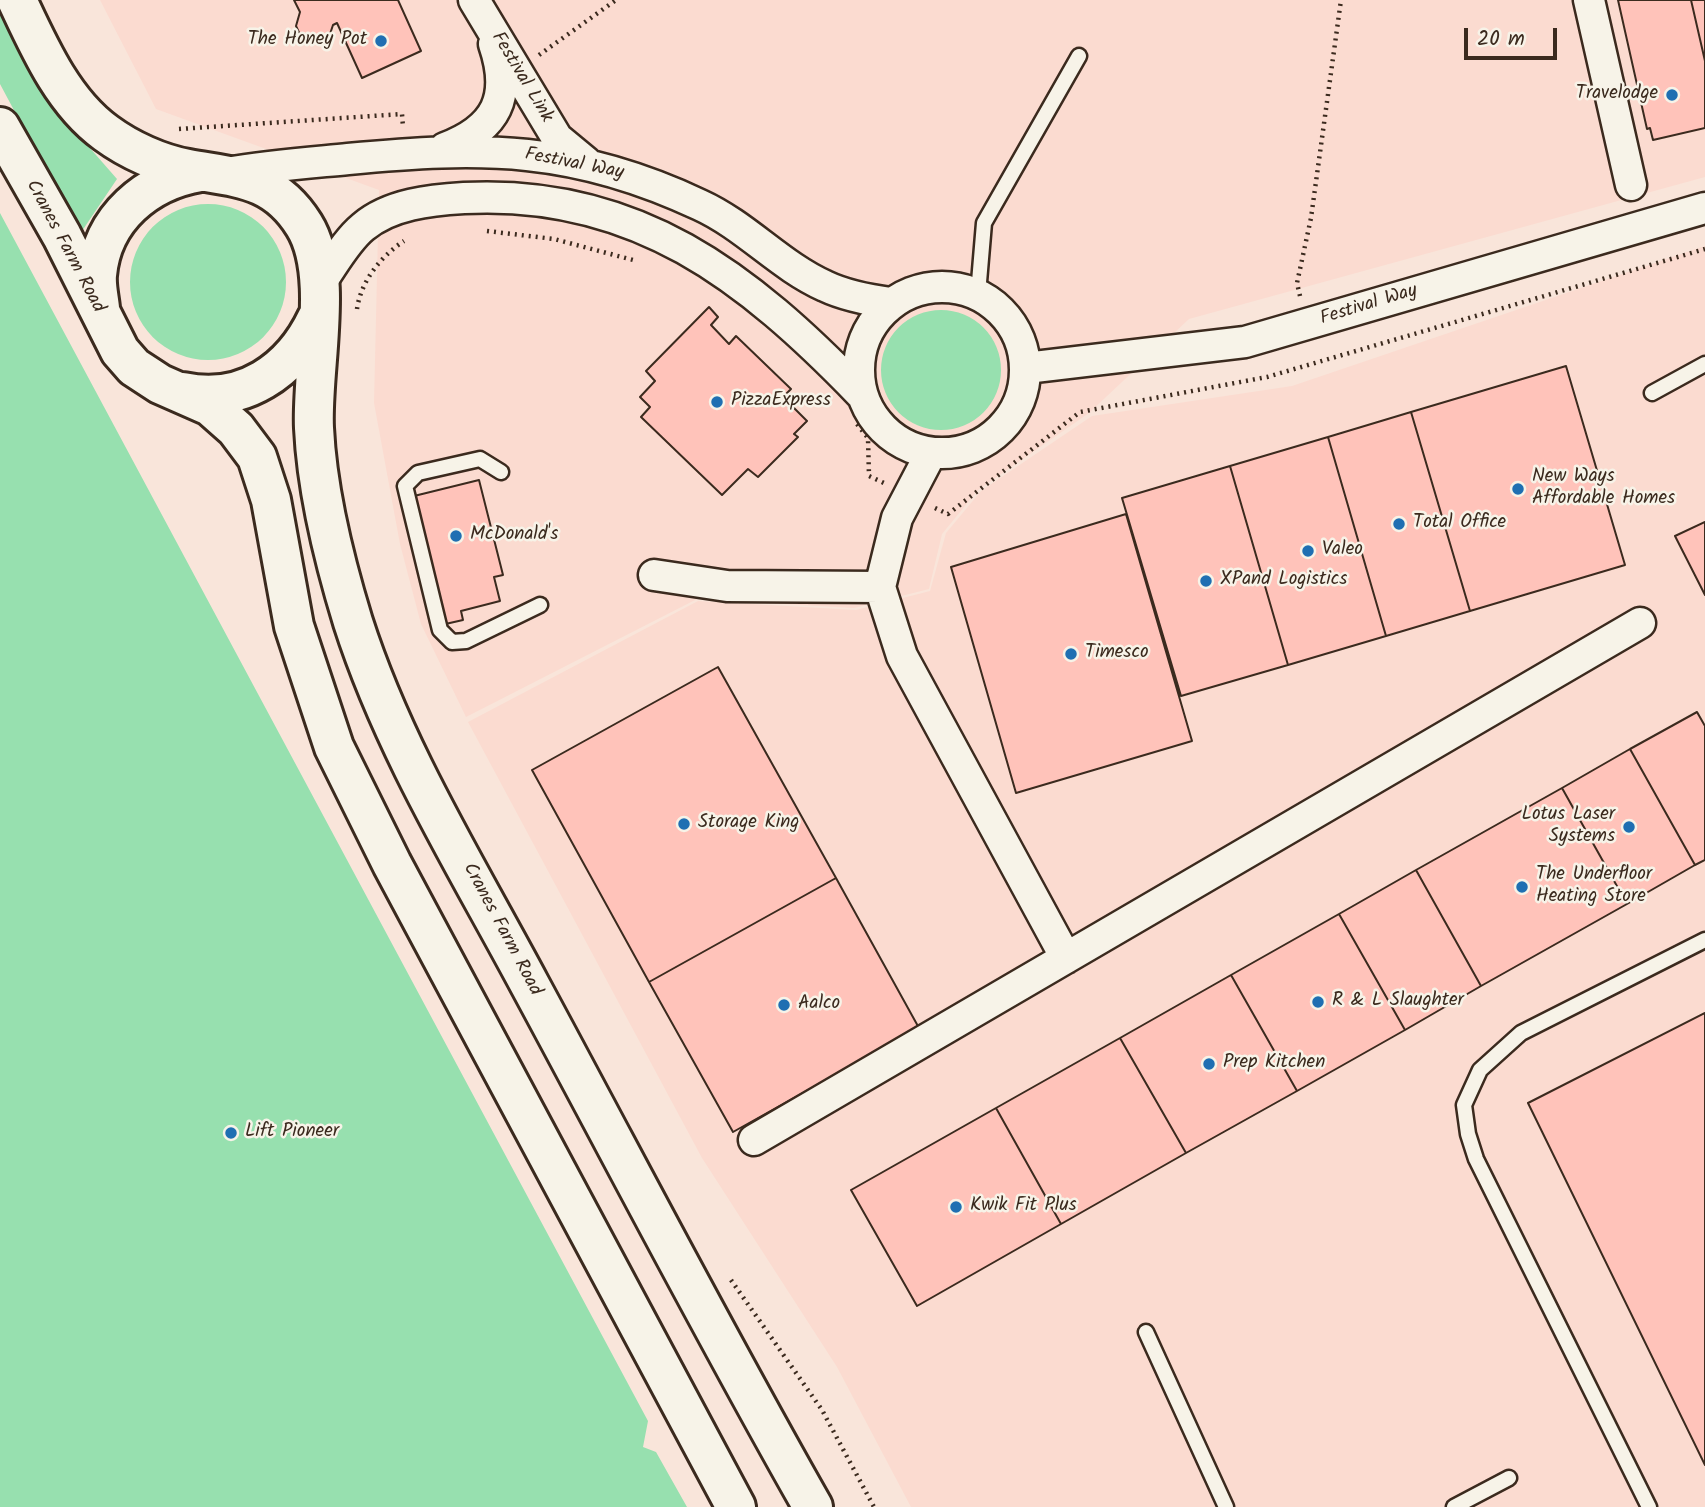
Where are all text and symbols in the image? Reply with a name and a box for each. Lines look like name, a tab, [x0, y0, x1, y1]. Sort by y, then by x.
scale bar	[1467, 14, 1560, 58]
text: 20 m	[1477, 23, 1525, 56]
street label: Festival Link	[485, 29, 557, 127]
place label: The Honey Pot	[248, 30, 367, 52]
marker: The Honey Pot	[373, 33, 389, 49]
place label: Travelodge	[1576, 84, 1658, 106]
marker: Travelodge	[1664, 87, 1680, 103]
street label: Festival Way	[523, 144, 625, 186]
street label: Cranes Farm Road	[19, 177, 109, 317]
street label: Festival Way	[1318, 280, 1420, 332]
place label: PizzaExpress	[731, 391, 831, 413]
marker: PizzaExpress	[709, 394, 725, 410]
place label: New Ways Affordable Homes	[1532, 467, 1675, 511]
marker: New Ways Affordable Homes	[1510, 481, 1526, 497]
place label: Total Office	[1413, 513, 1506, 535]
marker: Total Office	[1391, 516, 1407, 532]
place label: McDonald's	[470, 525, 558, 547]
marker: McDonald's	[448, 528, 464, 544]
place label: Valeo	[1322, 540, 1363, 562]
marker: Valeo	[1300, 543, 1316, 559]
place label: XPand Logistics	[1220, 570, 1347, 592]
marker: XPand Logistics	[1198, 573, 1214, 589]
place label: Timesco	[1085, 643, 1149, 665]
marker: Timesco	[1063, 646, 1079, 662]
place label: Lotus Laser Systems	[1522, 805, 1615, 849]
place label: Storage King	[698, 813, 799, 835]
marker: Storage King	[676, 816, 692, 832]
marker: Lotus Laser Systems	[1621, 819, 1637, 835]
street label: Cranes Farm Road	[456, 860, 546, 1000]
place label: The Underfloor Heating Store	[1536, 865, 1652, 909]
marker: The Underfloor Heating Store	[1514, 879, 1530, 895]
place label: R & L Slaughter	[1332, 991, 1464, 1013]
place label: Aalco	[798, 994, 840, 1016]
marker: R & L Slaughter	[1310, 994, 1326, 1010]
marker: Aalco	[776, 997, 792, 1013]
place label: Prep Kitchen	[1223, 1053, 1325, 1075]
marker: Prep Kitchen	[1201, 1056, 1217, 1072]
place label: Lift Pioneer	[245, 1122, 339, 1144]
marker: Lift Pioneer	[223, 1125, 239, 1141]
place label: Kwik Fit Plus	[970, 1196, 1077, 1218]
marker: Kwik Fit Plus	[948, 1199, 964, 1215]

